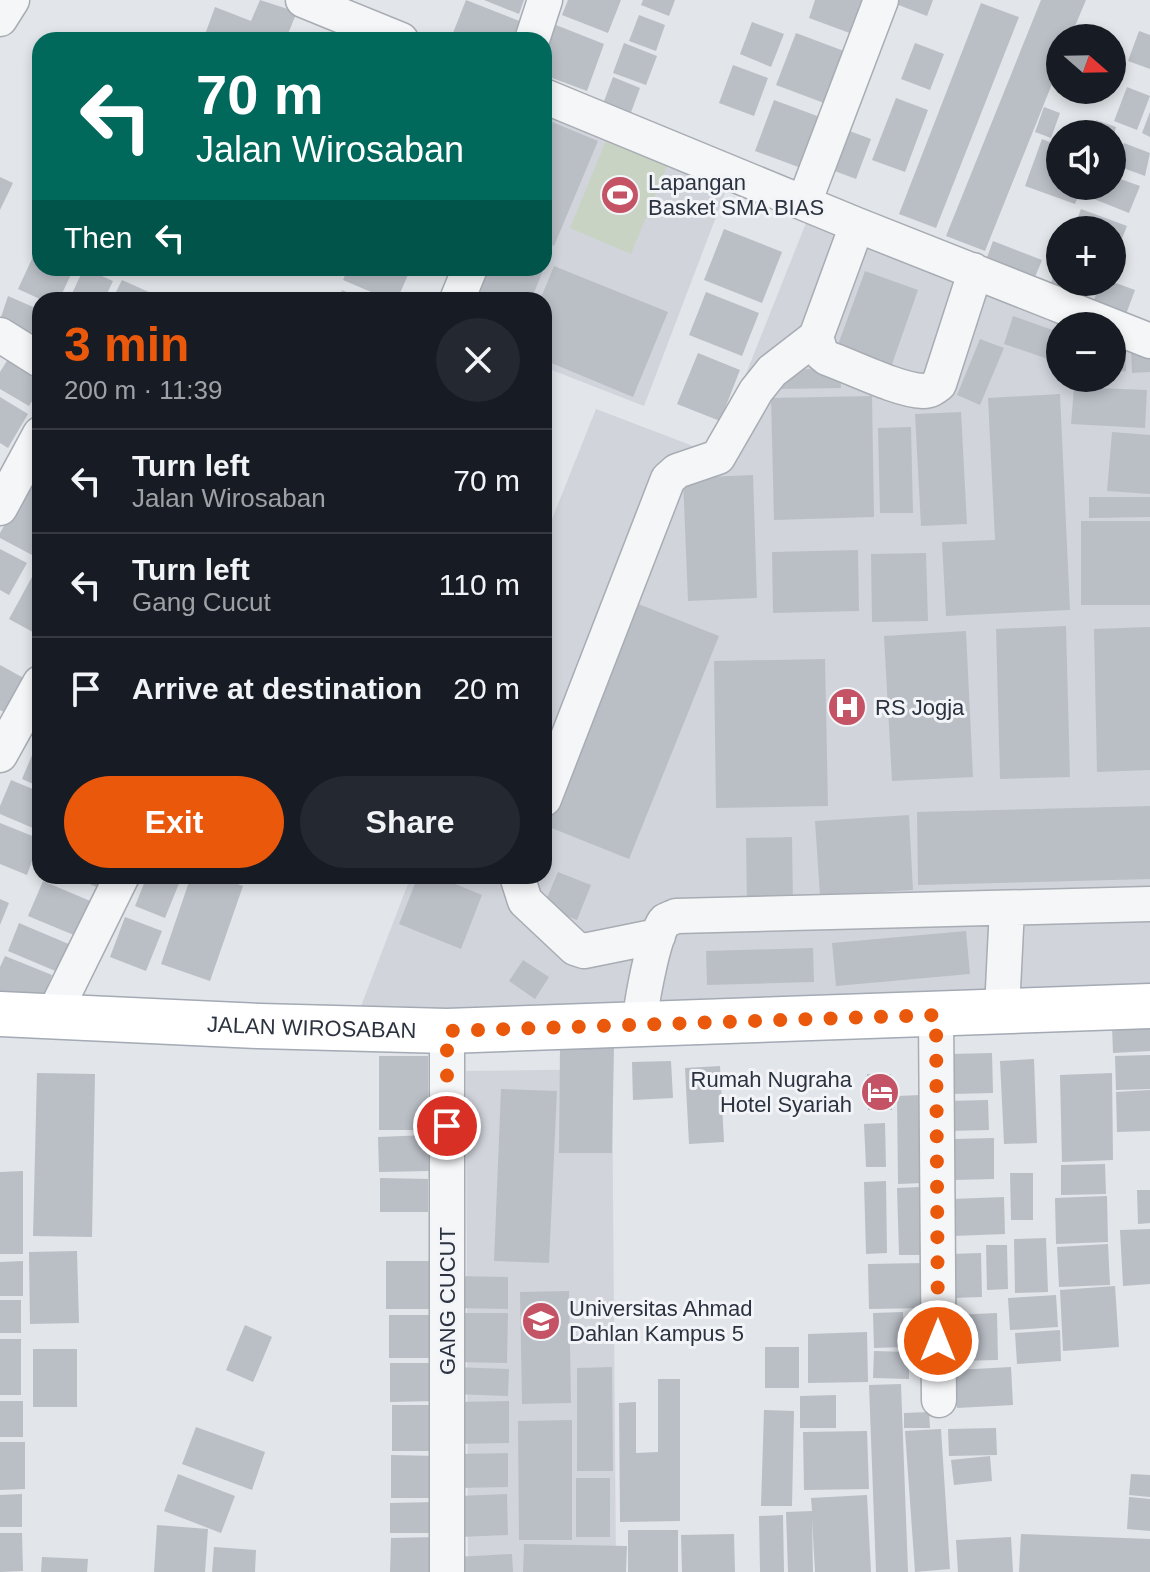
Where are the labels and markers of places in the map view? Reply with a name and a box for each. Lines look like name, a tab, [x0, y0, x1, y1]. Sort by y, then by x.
place label: Lapangan Basket SMA BIAS	[648, 170, 824, 220]
sports icon: Lapangan Basket SMA BIAS	[599, 174, 641, 216]
hospital icon: RS Jogja	[826, 686, 868, 728]
place label: RS Jogja	[875, 695, 965, 720]
place label: Rumah Nugraha Hotel Syariah	[691, 1067, 853, 1117]
hotel icon: Rumah Nugraha Hotel Syariah	[859, 1071, 901, 1113]
pin	[413, 1092, 481, 1160]
place label: Universitas Ahmad Dahlan Kampus 5	[569, 1296, 752, 1346]
school or university icon: Universitas Ahmad Dahlan Kampus 5	[520, 1300, 562, 1342]

